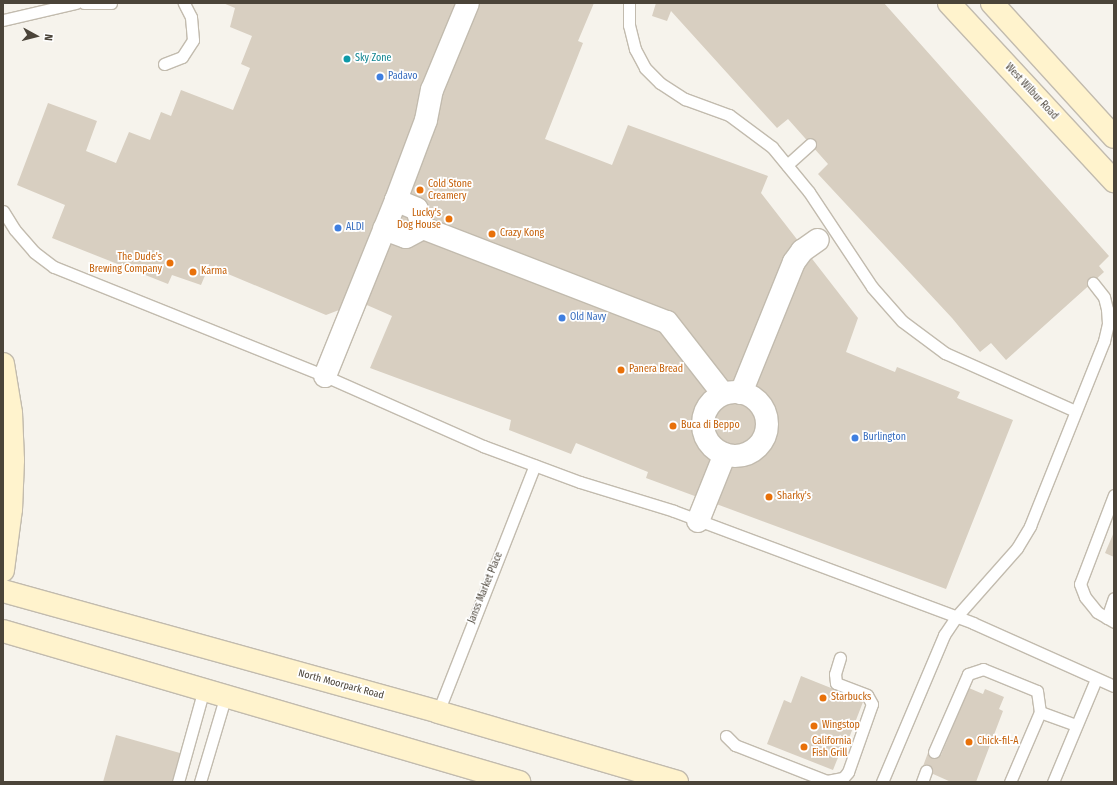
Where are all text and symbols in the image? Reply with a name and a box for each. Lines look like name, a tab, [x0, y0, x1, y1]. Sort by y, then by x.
north arrow	[16, 16, 56, 56]
text: N	[42, 33, 55, 42]
place label: Sky Zone	[355, 53, 391, 65]
marker: Sky Zone	[342, 54, 352, 64]
street label: West Wilbur Road	[1002, 62, 1060, 122]
place label: Padavo	[388, 71, 417, 83]
marker: Padavo	[375, 72, 385, 82]
place label: Cold Stone Creamery	[428, 178, 472, 202]
marker: Cold Stone Creamery	[415, 185, 425, 195]
place label: Lucky's Dog House	[397, 207, 441, 230]
marker: Lucky's Dog House	[444, 214, 454, 224]
place label: ALDI	[346, 222, 364, 234]
marker: ALDI	[333, 223, 343, 233]
place label: Crazy Kong	[500, 228, 544, 240]
marker: Crazy Kong	[487, 229, 497, 239]
place label: The Dude's Brewing Company	[89, 251, 162, 274]
marker: The Dude's Brewing Company	[165, 258, 175, 268]
place label: Karma	[201, 266, 227, 278]
marker: Karma	[188, 267, 198, 277]
place label: Old Navy	[570, 312, 606, 324]
marker: Old Navy	[557, 313, 567, 323]
place label: Panera Bread	[629, 364, 683, 376]
marker: Panera Bread	[616, 365, 626, 375]
place label: Buca di Beppo	[681, 420, 740, 432]
marker: Buca di Beppo	[668, 421, 678, 431]
place label: Burlington	[863, 432, 906, 444]
marker: Burlington	[850, 433, 860, 443]
place label: Sharky's	[777, 491, 811, 503]
marker: Sharky's	[764, 492, 774, 502]
street label: Janss Market Place	[466, 551, 506, 625]
street label: North Moorpark Road	[297, 668, 385, 702]
place label: Starbucks	[831, 692, 871, 704]
marker: Starbucks	[818, 693, 828, 703]
place label: Wingstop	[822, 720, 860, 732]
marker: Wingstop	[809, 721, 819, 731]
place label: California Fish Grill	[812, 735, 851, 758]
place label: Chick-fil-A	[977, 736, 1019, 748]
marker: Chick-fil-A	[964, 737, 974, 747]
marker: California Fish Grill	[799, 742, 809, 752]

